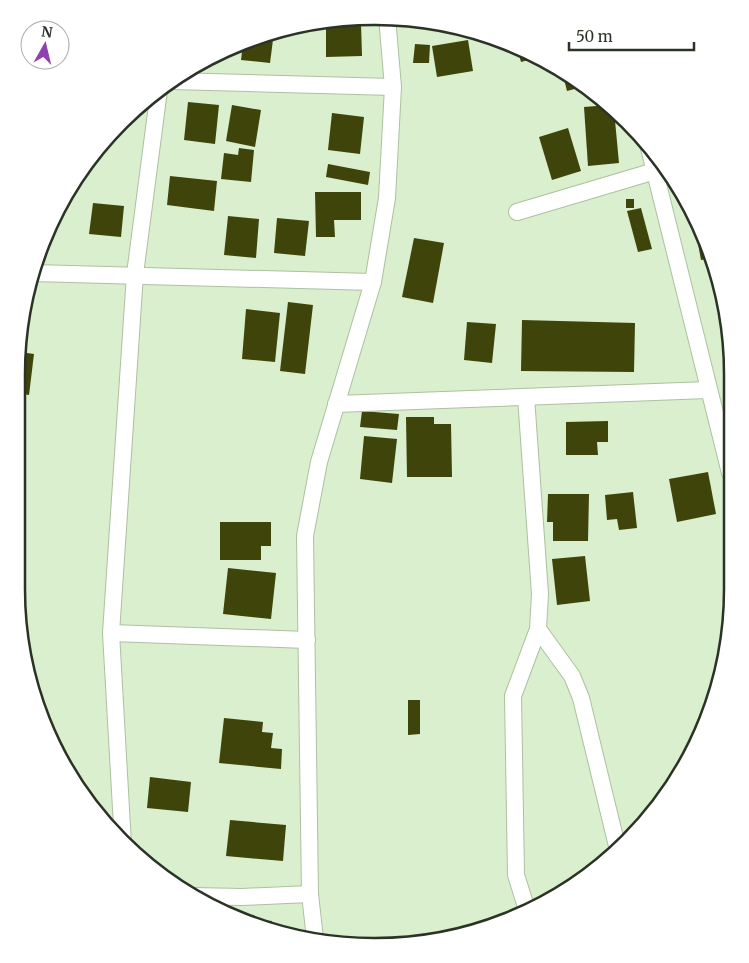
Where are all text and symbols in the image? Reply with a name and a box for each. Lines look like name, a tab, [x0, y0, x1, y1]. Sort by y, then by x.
north arrow	[20, 20, 70, 70]
scale bar	[569, 20, 694, 52]
text: N	[40, 22, 54, 42]
text: 50 m	[576, 27, 613, 46]

